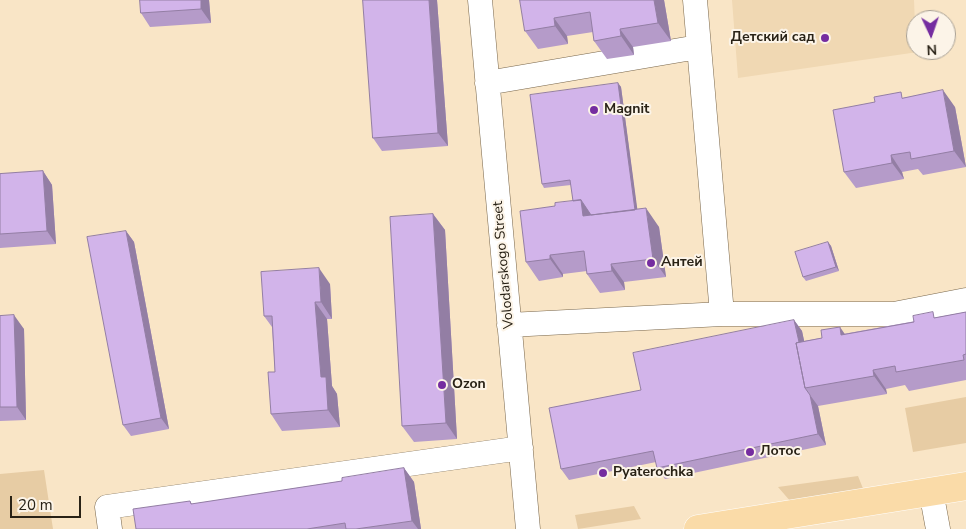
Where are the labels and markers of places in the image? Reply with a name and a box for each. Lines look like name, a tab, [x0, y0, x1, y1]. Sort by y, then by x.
place label: Детский сад	[731, 30, 815, 46]
marker: Детский сад	[819, 32, 831, 44]
place label: Magnit	[604, 102, 649, 118]
marker: Magnit	[588, 104, 600, 116]
place label: Антей	[661, 255, 703, 271]
marker: Антей	[645, 257, 657, 269]
place label: Ozon	[452, 377, 486, 393]
marker: Ozon	[436, 379, 448, 391]
place label: Лотос	[760, 444, 800, 460]
marker: Лотос	[744, 446, 756, 458]
place label: Pyaterochka	[613, 465, 693, 481]
marker: Pyaterochka	[597, 467, 609, 479]

